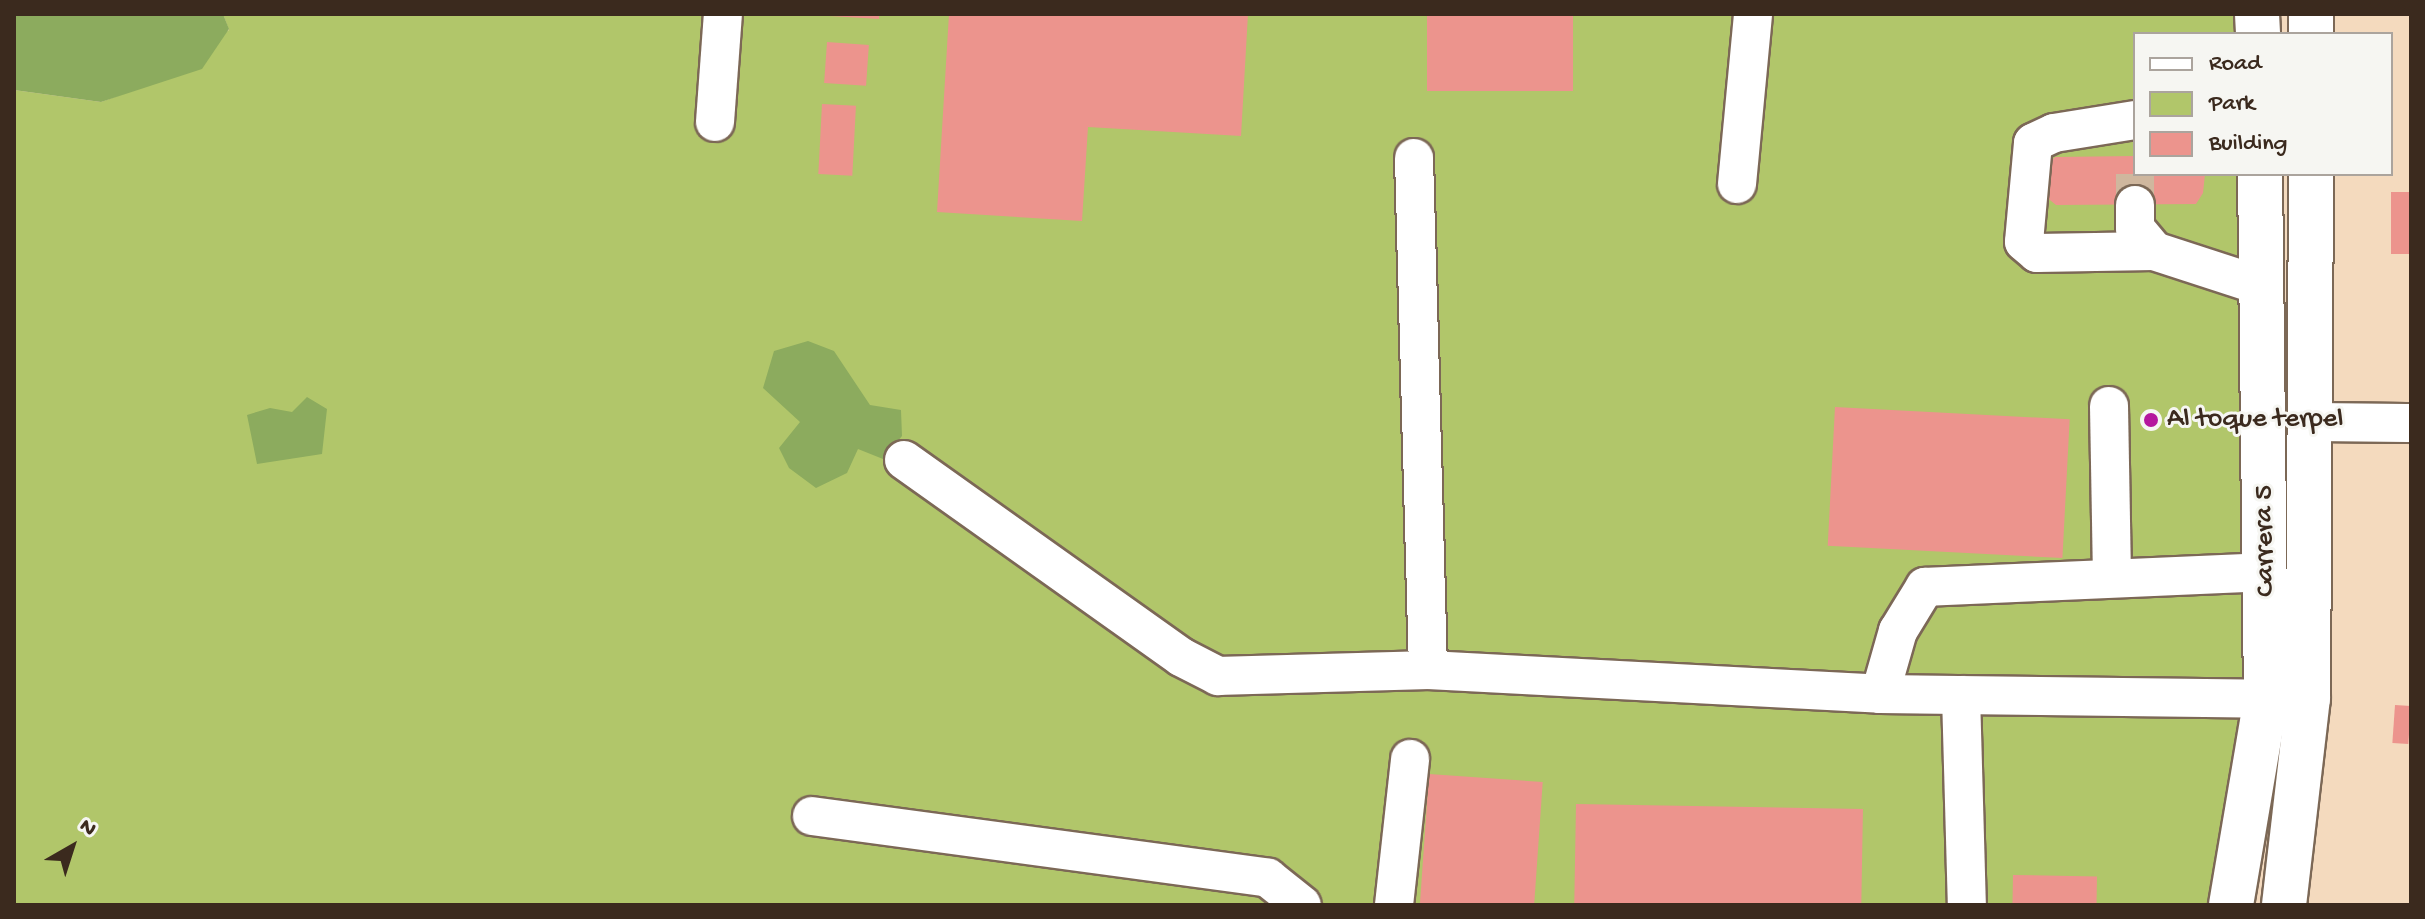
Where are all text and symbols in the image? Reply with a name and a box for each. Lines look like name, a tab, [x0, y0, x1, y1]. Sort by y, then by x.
legend	[2133, 32, 2393, 176]
text: Road	[2209, 50, 2261, 79]
text: Park	[2209, 90, 2255, 119]
text: Building	[2209, 130, 2287, 159]
place label: Al toque terpel	[2167, 403, 2343, 437]
marker: Al toque terpel	[2142, 411, 2160, 429]
street label: Carrera 5	[2248, 485, 2284, 597]
north arrow	[32, 807, 112, 887]
text: N	[73, 814, 101, 843]

